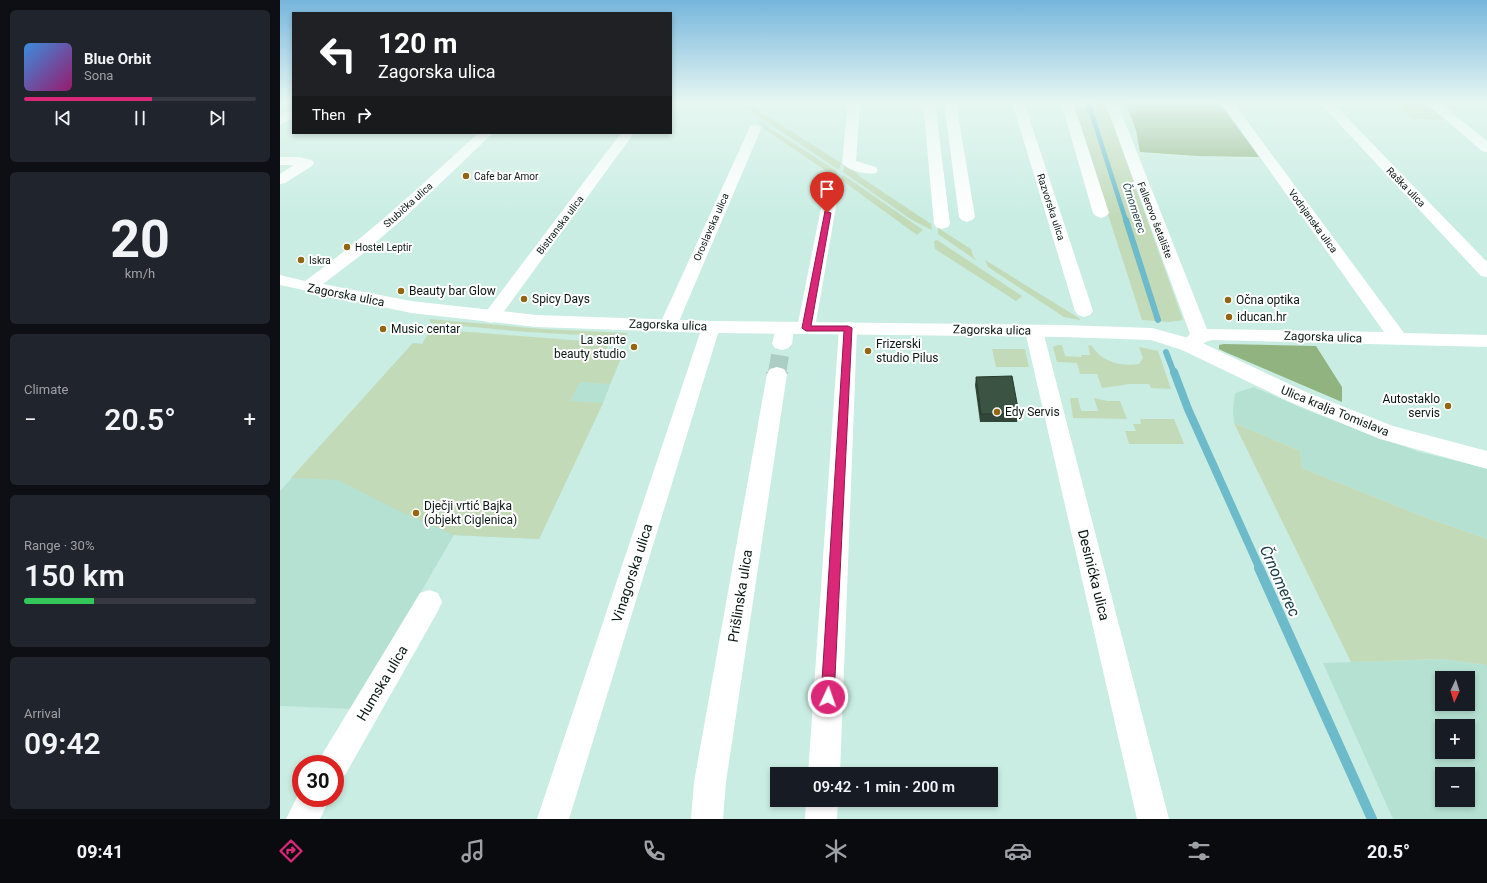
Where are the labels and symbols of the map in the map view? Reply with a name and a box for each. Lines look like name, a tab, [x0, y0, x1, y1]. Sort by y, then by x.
street label: Raška ulica	[1384, 165, 1428, 209]
marker: Cafe bar Amor	[461, 171, 471, 181]
place label: Cafe bar Amor	[474, 171, 539, 182]
pin	[810, 172, 844, 213]
street label: Razvorska ulica	[1035, 172, 1067, 242]
street label: Stubička ulica	[381, 180, 435, 230]
street label: Fallerovo šetalište	[1135, 180, 1175, 260]
water label: Črnomerec	[1120, 181, 1149, 235]
street label: Vodnjanska ulica	[1286, 187, 1340, 255]
street label: Oroslavska ulica	[691, 191, 731, 263]
street label: Bistranska ulica	[534, 194, 586, 256]
marker: Hostel Leptir	[342, 242, 352, 252]
place label: Hostel Leptir	[355, 242, 412, 253]
marker: Iskra	[296, 255, 306, 265]
place label: Iskra	[309, 255, 331, 266]
street label: Zagorska ulica	[306, 281, 386, 309]
place label: Beauty bar Glow	[409, 284, 496, 298]
marker: Beauty bar Glow	[396, 286, 406, 296]
place label: Spicy Days	[532, 292, 590, 306]
place label: Očna optika	[1236, 293, 1300, 307]
marker: Spicy Days	[519, 294, 529, 304]
marker: Očna optika	[1223, 295, 1233, 305]
place label: iducan.hr	[1237, 310, 1287, 324]
marker: iducan.hr	[1224, 312, 1234, 322]
street label: Zagorska ulica	[629, 317, 707, 333]
place label: Music centar	[391, 322, 460, 336]
street label: Zagorska ulica	[953, 322, 1031, 338]
marker: Music centar	[378, 324, 388, 334]
street label: Zagorska ulica	[1284, 329, 1362, 345]
place label: La sante beauty studio	[554, 333, 626, 361]
place label: Frizerski studio Pilus	[876, 337, 938, 365]
marker: La sante beauty studio	[629, 342, 639, 352]
marker: Frizerski studio Pilus	[863, 346, 873, 356]
street label: Ulica kralja Tomislava	[1279, 383, 1391, 439]
place label: Autostaklo servis	[1382, 392, 1440, 420]
marker: Autostaklo servis	[1443, 401, 1453, 411]
place label: Edy Servis	[1005, 405, 1060, 419]
marker: Edy Servis	[992, 407, 1002, 417]
place label: Dječji vrtić Bajka (objekt Ciglenica)	[424, 499, 517, 527]
marker: Dječji vrtić Bajka (objekt Ciglenica)	[411, 508, 421, 518]
street label: Vinagorska ulica	[608, 521, 656, 625]
street label: Desinićka ulica	[1075, 528, 1113, 622]
water label: Črnomerec	[1256, 542, 1305, 620]
street label: Prišlinska ulica	[725, 549, 755, 643]
street label: Humska ulica	[353, 643, 411, 723]
north arrow	[1435, 671, 1475, 711]
position arrow	[807, 676, 849, 718]
speed limit sign: 30	[292, 755, 344, 807]

